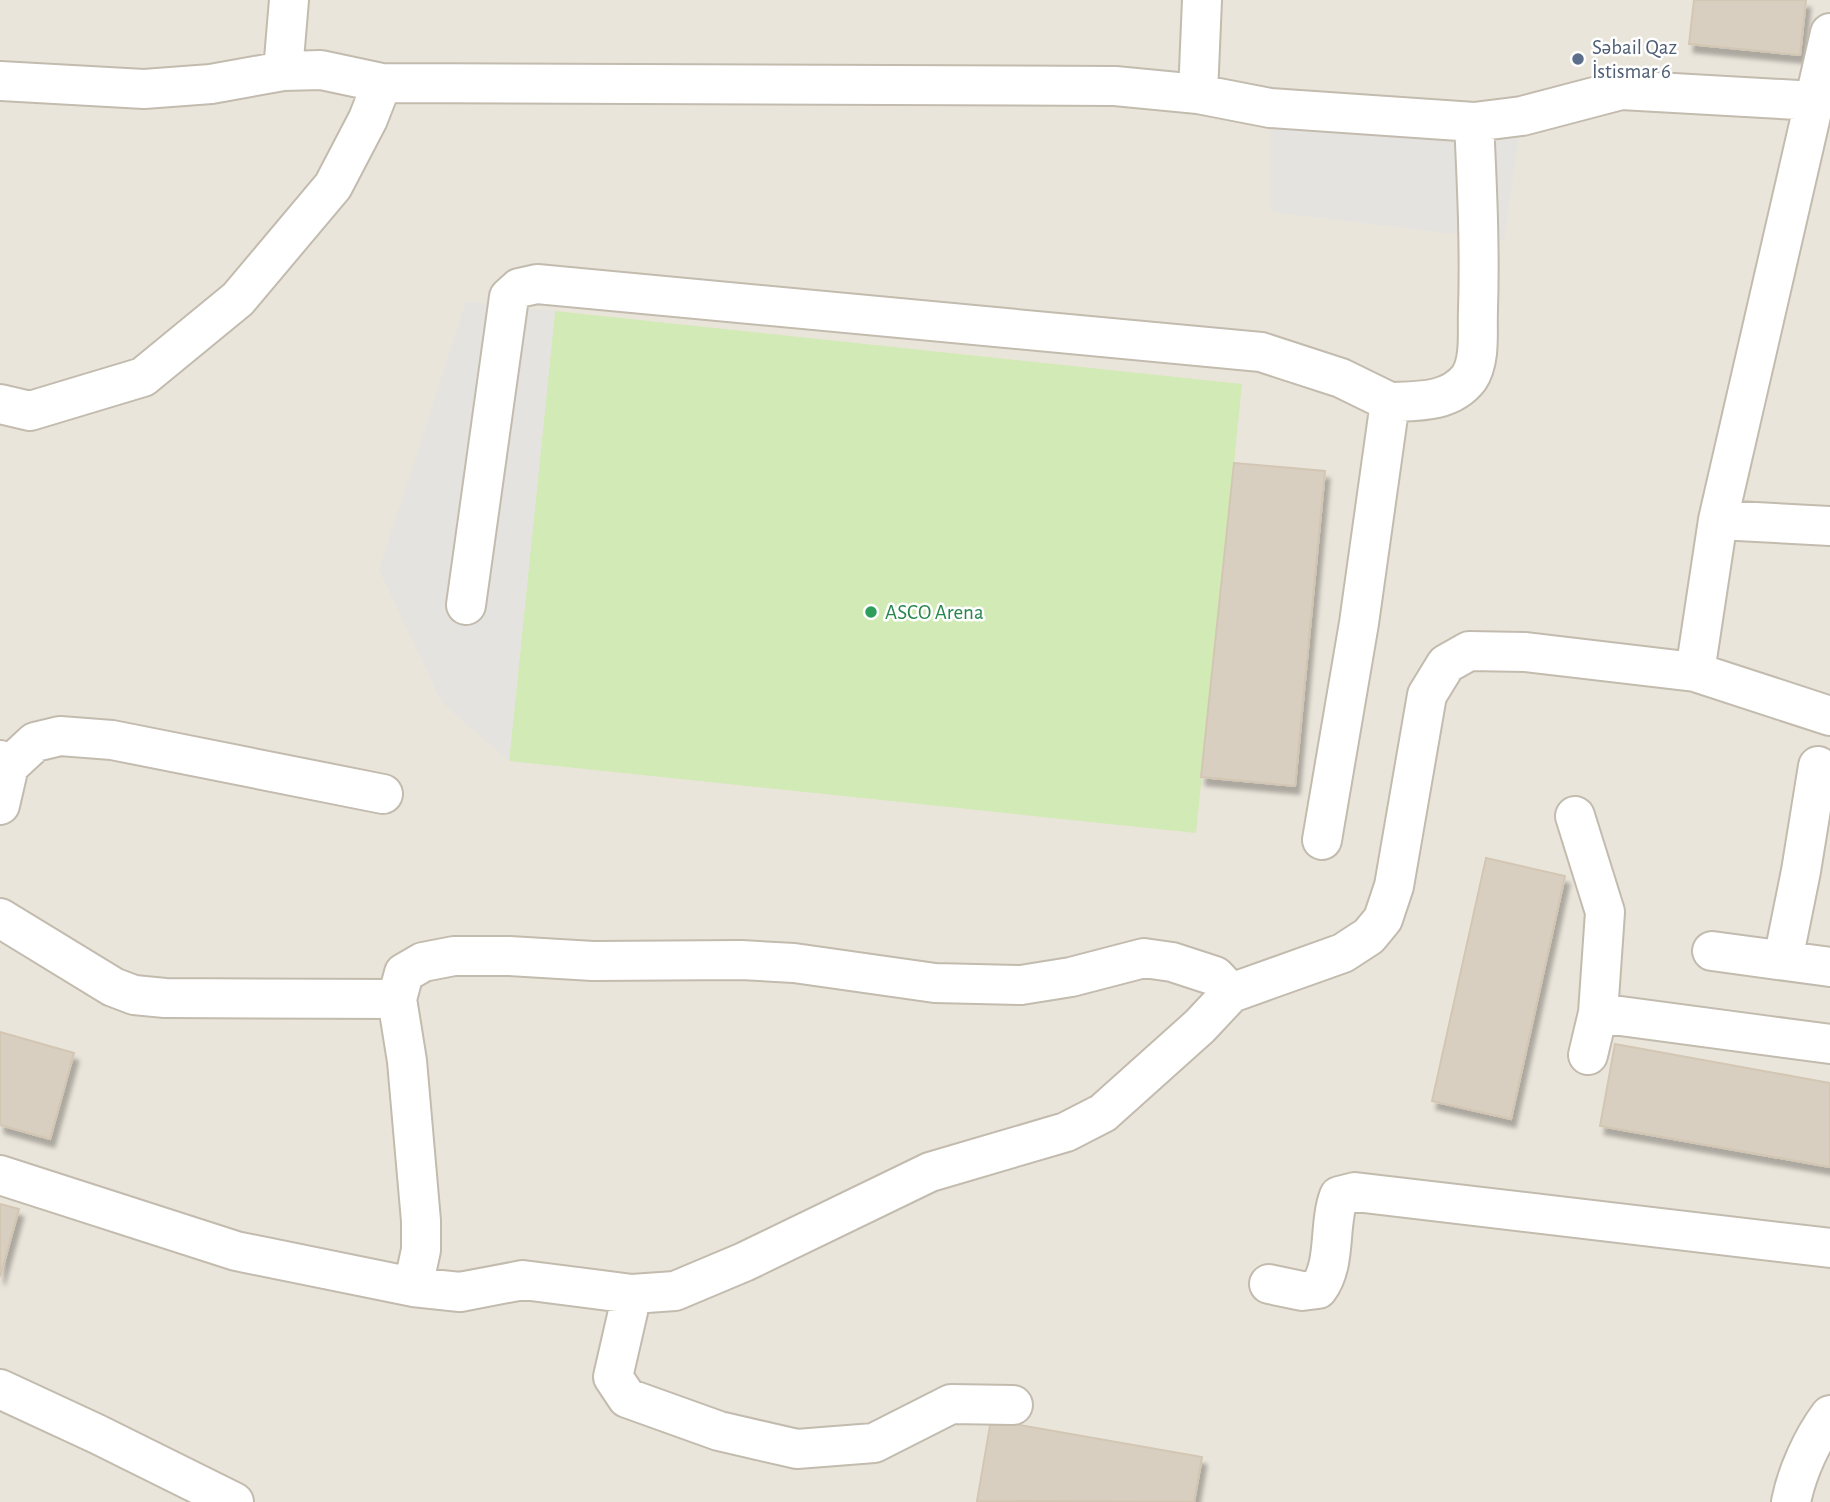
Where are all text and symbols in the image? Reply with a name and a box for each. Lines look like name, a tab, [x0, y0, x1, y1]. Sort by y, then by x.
place label: Səbail Qaz İstismar 6	[1592, 37, 1677, 82]
marker: Səbail Qaz İstismar 6	[1570, 51, 1586, 67]
place label: ASCO Arena	[885, 602, 984, 623]
marker: ASCO Arena	[863, 604, 879, 620]

